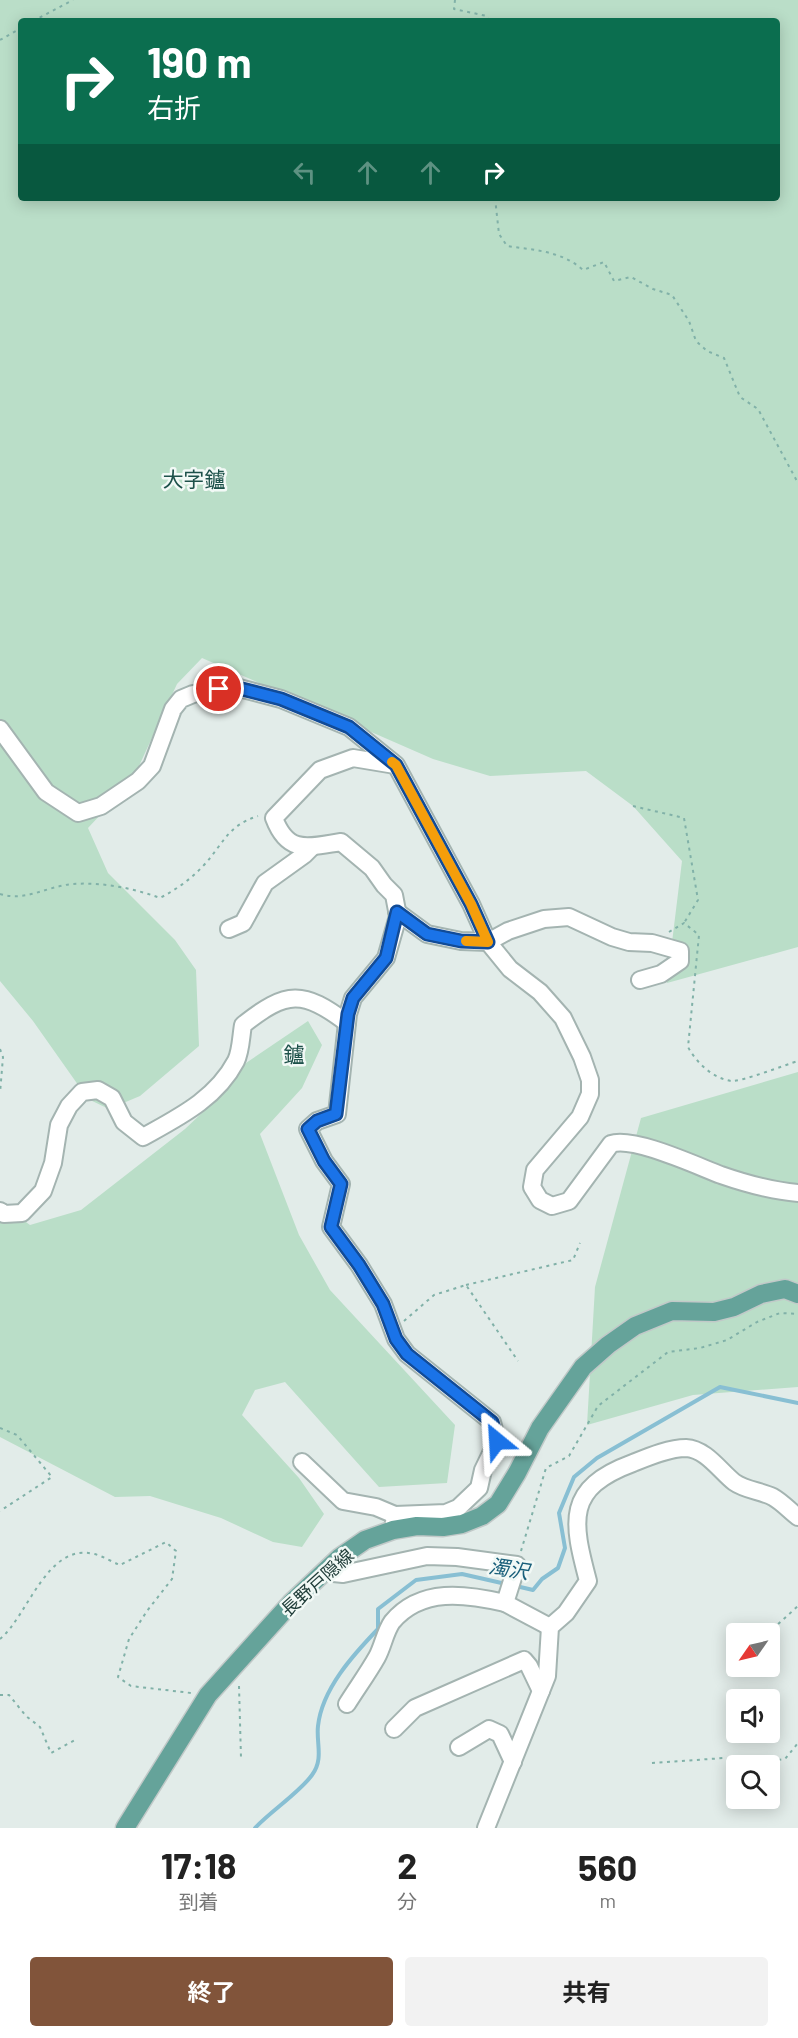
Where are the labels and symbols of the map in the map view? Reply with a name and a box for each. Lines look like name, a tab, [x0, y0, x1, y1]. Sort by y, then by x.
district label: 大字鑪	[163, 466, 226, 491]
pin	[193, 663, 244, 714]
district label: 鑪	[284, 1041, 305, 1066]
position arrow	[465, 1409, 529, 1473]
street label: 長野戸隠線	[276, 1544, 358, 1620]
water label: 濁沢	[487, 1553, 534, 1583]
north arrow	[726, 1623, 780, 1677]

